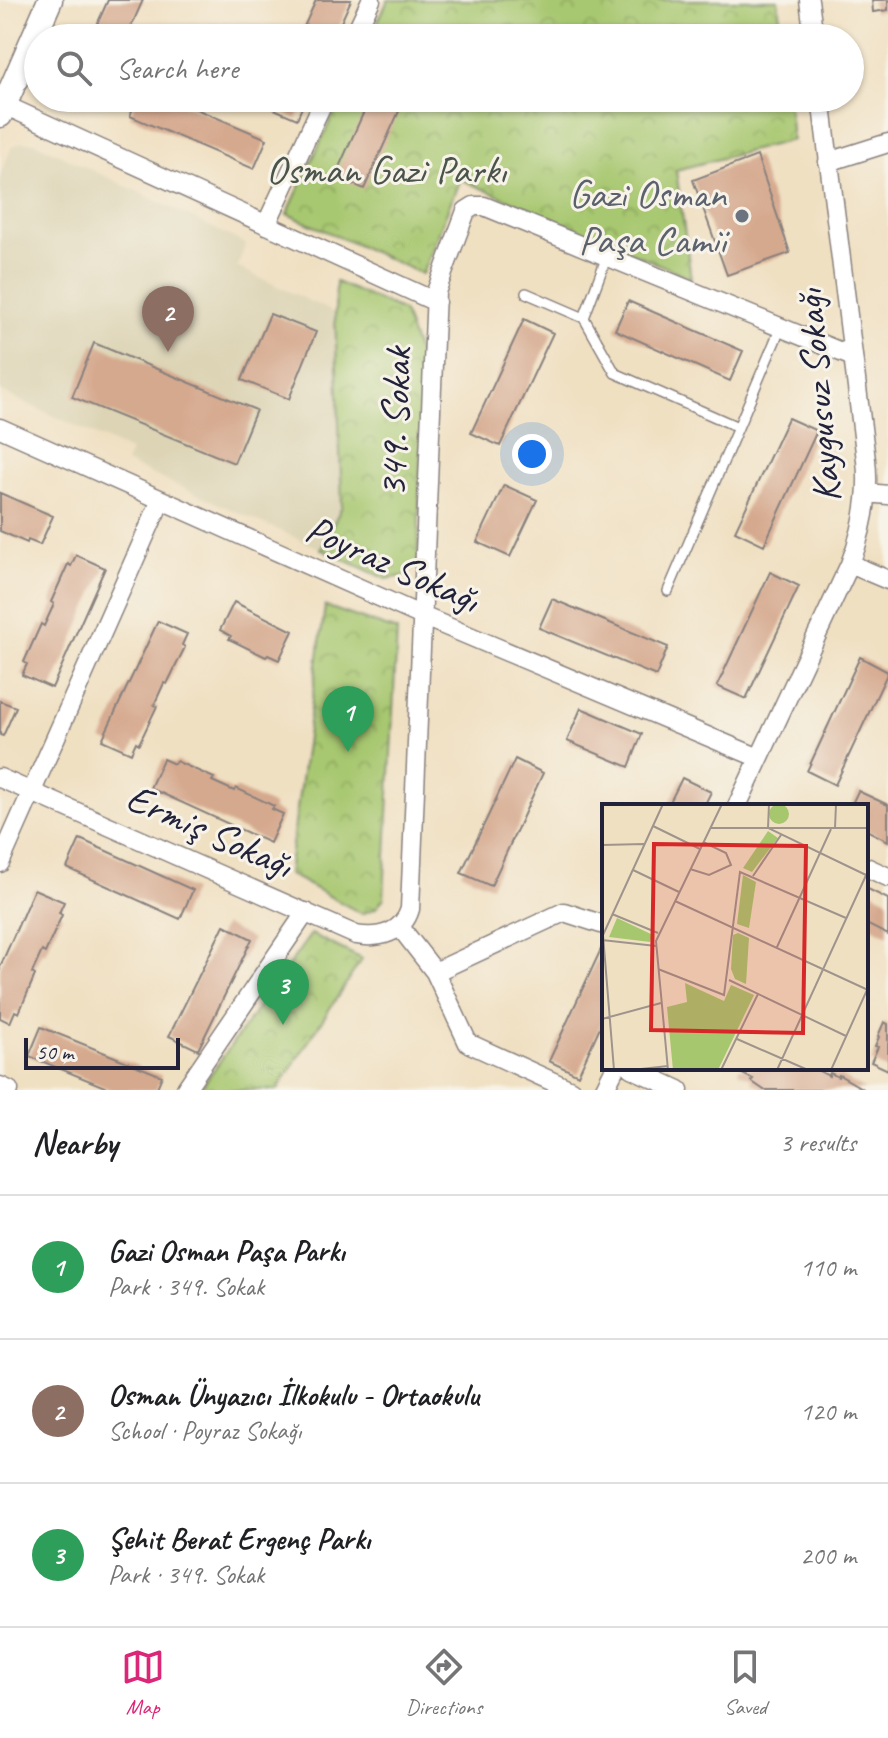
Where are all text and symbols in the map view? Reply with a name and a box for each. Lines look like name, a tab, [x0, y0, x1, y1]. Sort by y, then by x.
search box	[24, 24, 864, 112]
icon: search	[52, 46, 96, 90]
text: Search here	[116, 49, 238, 87]
park label: Osman Gazi Parkı	[266, 145, 508, 195]
place label: Gazi Osman Paşa Camii	[569, 169, 731, 265]
marker: Gazi Osman Paşa Camii	[733, 207, 751, 225]
pin: 2	[142, 286, 194, 352]
street label: Kaygusuz Sokağı	[784, 286, 852, 505]
street label: 349. Sokak	[367, 344, 423, 498]
your location	[512, 434, 552, 474]
street label: Poyraz Sokağı	[298, 503, 489, 625]
pin: 1	[322, 686, 374, 752]
street label: Ermiş Sokağı	[119, 772, 302, 890]
inset map	[602, 804, 868, 1070]
pin: 3	[257, 959, 309, 1025]
scale bar	[24, 1034, 180, 1070]
text: 50 m	[36, 1038, 73, 1066]
text: Nearby	[32, 1121, 118, 1164]
text: 3 results	[780, 1126, 856, 1159]
text: Gazi Osman Paşa Parkı	[108, 1232, 345, 1270]
text: 1	[52, 1251, 64, 1284]
text: 110 m	[800, 1251, 856, 1284]
text: Park · 349. Sokak	[108, 1270, 264, 1303]
text: Osman Ünyazıcı İlkokulu - Ortaokulu	[108, 1376, 479, 1414]
text: 2	[52, 1395, 64, 1428]
text: 120 m	[800, 1395, 856, 1428]
text: School · Poyraz Sokağı	[108, 1414, 301, 1447]
text: Şehit Berat Ergenç Parkı	[108, 1520, 370, 1558]
text: 3	[52, 1539, 64, 1572]
text: 200 m	[800, 1539, 856, 1572]
text: Park · 349. Sokak	[108, 1558, 264, 1591]
tab: Map	[121, 1645, 165, 1721]
tab: Directions	[406, 1645, 482, 1721]
tab: Saved	[723, 1645, 767, 1721]

